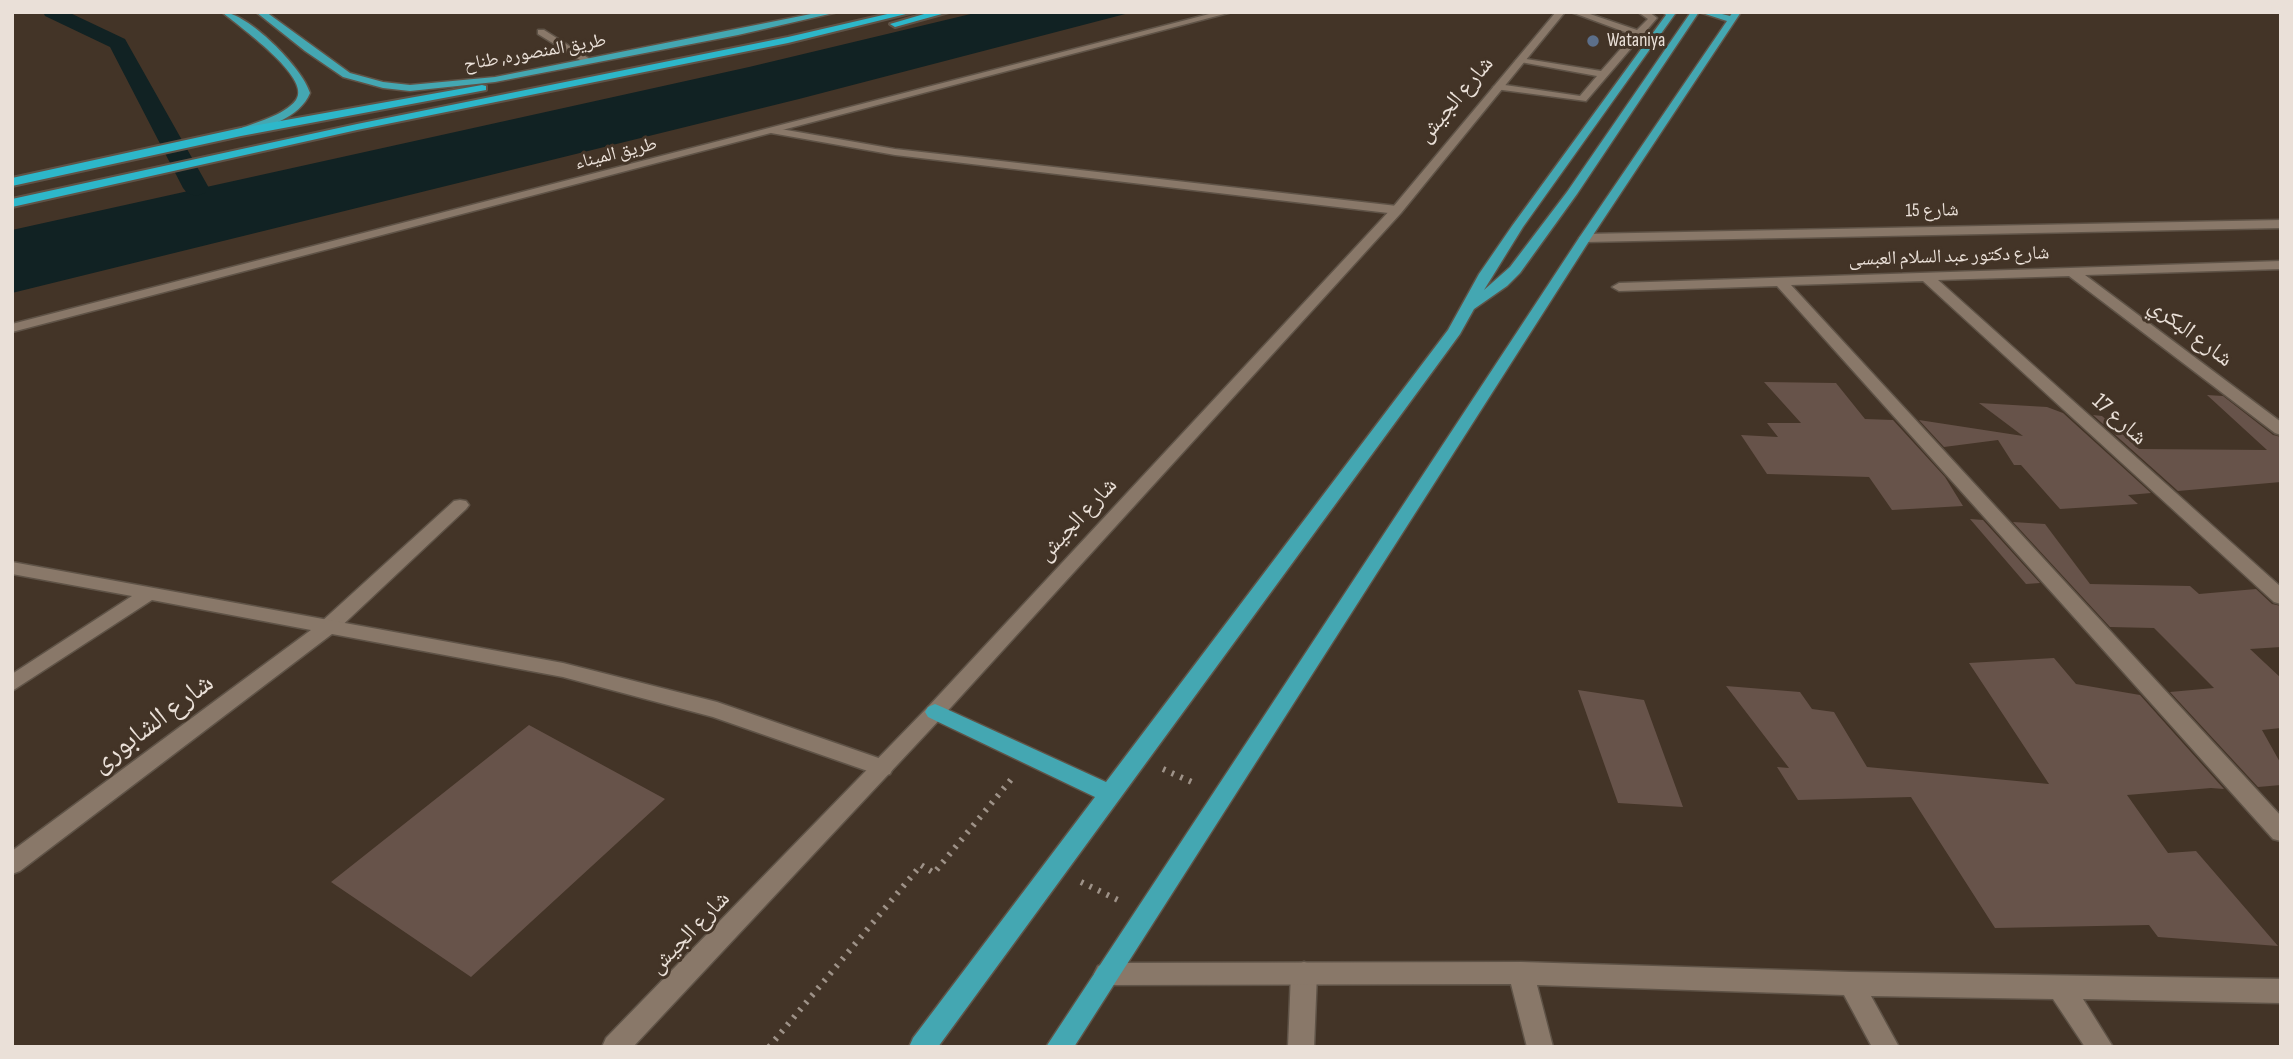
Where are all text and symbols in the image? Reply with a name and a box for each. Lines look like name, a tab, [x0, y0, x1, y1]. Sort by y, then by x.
street label: طريق المنصوره, طناح	[462, 29, 608, 77]
place label: Wataniya	[1607, 30, 1665, 52]
marker: Wataniya	[1585, 33, 1601, 49]
street label: شارع الجيش	[1412, 51, 1500, 149]
street label: طريق الميناء	[573, 133, 659, 175]
street label: شارع 15	[1905, 199, 1959, 223]
street label: شارع دكتور عبد السلام العبسى	[1848, 242, 2050, 272]
street label: شارع البكري	[2142, 292, 2238, 374]
street label: شارع 17	[2086, 388, 2152, 452]
street label: شارع الجيش	[1032, 472, 1124, 568]
street label: شارع الشابورى	[85, 667, 221, 781]
street label: شارع الجيش	[644, 886, 736, 980]

